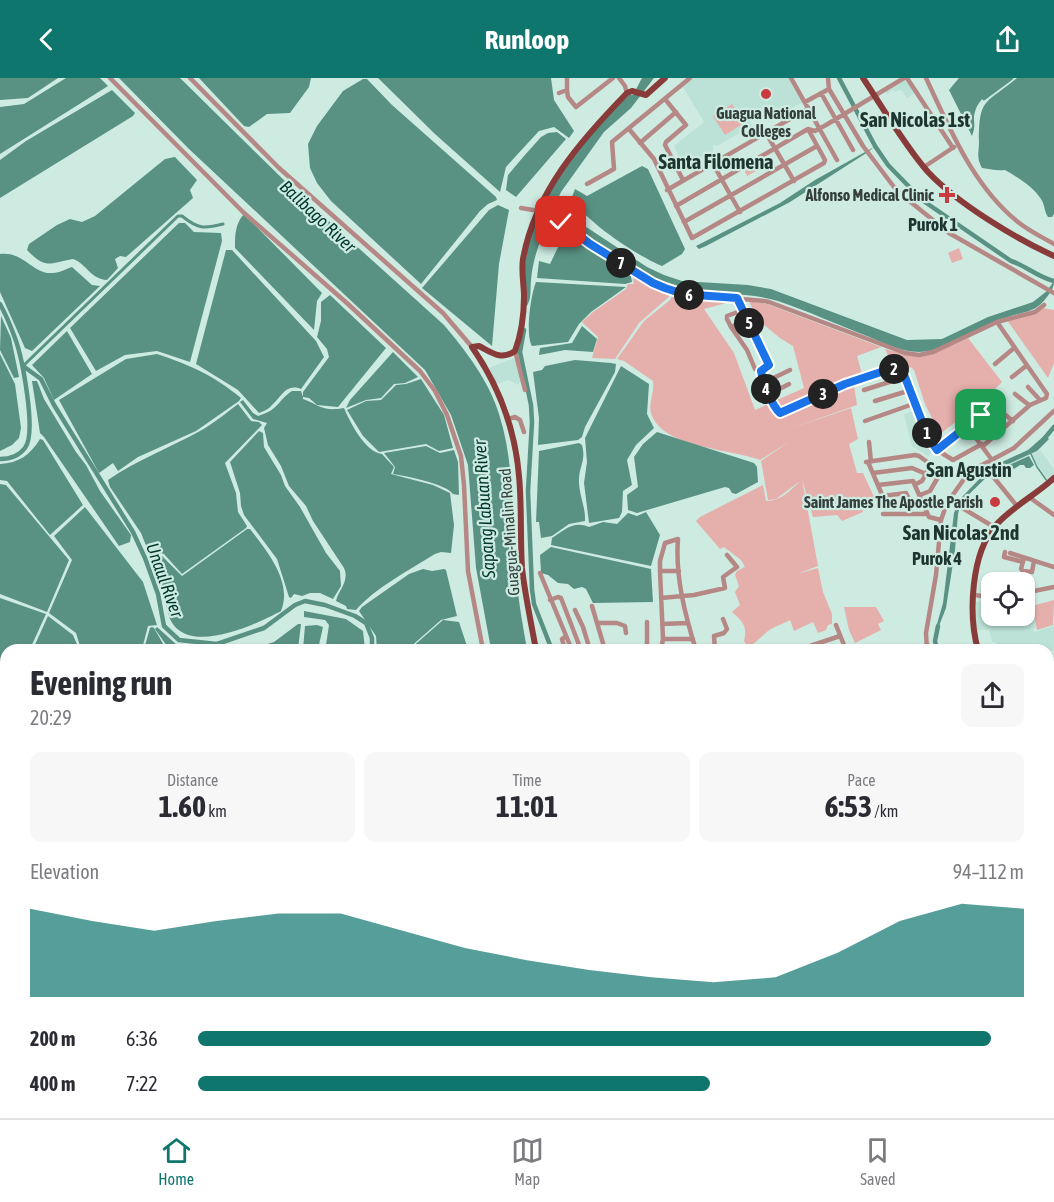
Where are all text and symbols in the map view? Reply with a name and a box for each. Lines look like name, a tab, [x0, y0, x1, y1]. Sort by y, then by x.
icon: back	[30, 23, 63, 56]
icon: share	[991, 23, 1024, 56]
text: Runloop	[485, 24, 569, 55]
marker: Guagua National Colleges	[759, 87, 773, 101]
place label: Guagua National Colleges	[716, 104, 817, 140]
district label: San Nicolas 1st	[860, 108, 970, 131]
district label: Santa Filomena	[659, 150, 773, 173]
water label: Balibago River	[276, 176, 361, 257]
place label: Alfonso Medical Clinic	[804, 186, 934, 204]
marker: Alfonso Medical Clinic	[938, 186, 956, 204]
pin	[535, 196, 586, 247]
icon: check	[544, 205, 577, 238]
district label: Purok 1	[908, 214, 958, 235]
pin: 7	[606, 248, 636, 278]
text: 7	[617, 254, 625, 272]
pin: 6	[674, 280, 704, 310]
text: 6	[685, 286, 693, 304]
pin: 5	[734, 308, 764, 338]
text: 5	[745, 314, 753, 332]
pin: 2	[879, 354, 909, 384]
text: 2	[890, 360, 898, 378]
pin: 4	[751, 374, 781, 404]
pin: 3	[808, 379, 838, 409]
text: 4	[762, 380, 770, 398]
text: 3	[819, 385, 827, 403]
pin	[955, 389, 1006, 440]
icon: arrive	[964, 398, 997, 431]
pin: 1	[912, 418, 942, 448]
text: 1	[923, 424, 931, 442]
water label: Sapang Labuan River	[469, 439, 499, 580]
district label: San Agustin	[926, 458, 1012, 481]
street label: Guagua-Minalin Road	[496, 468, 523, 596]
place label: Saint James The Apostle Parish	[804, 493, 983, 511]
marker: Saint James The Apostle Parish	[988, 495, 1002, 509]
district label: San Nicolas 2nd	[903, 521, 1019, 544]
water label: Unaul River	[142, 540, 188, 621]
district label: Purok 4	[912, 548, 962, 569]
map controls	[981, 572, 1035, 626]
button: locate	[981, 572, 1035, 626]
text: Evening run	[30, 664, 172, 702]
button: share	[961, 664, 1024, 727]
text: 20:29	[30, 706, 72, 729]
text: Distance	[167, 771, 218, 789]
text: Time	[512, 771, 542, 789]
text: Pace	[847, 771, 875, 789]
text: 1.60	[158, 789, 206, 823]
text: 11:01	[496, 789, 558, 823]
text: 6:53	[824, 789, 872, 823]
text: km	[206, 802, 227, 820]
text: /km	[872, 802, 898, 820]
text: Elevation	[30, 860, 99, 883]
text: 94–112 m	[953, 860, 1024, 883]
text: 200 m	[30, 1027, 75, 1050]
text: 6:36	[126, 1027, 158, 1050]
text: 400 m	[30, 1072, 75, 1095]
text: 7:22	[126, 1072, 158, 1095]
tab: Home	[158, 1134, 194, 1188]
tab: Map	[511, 1134, 544, 1188]
tab: Saved	[860, 1134, 896, 1188]

